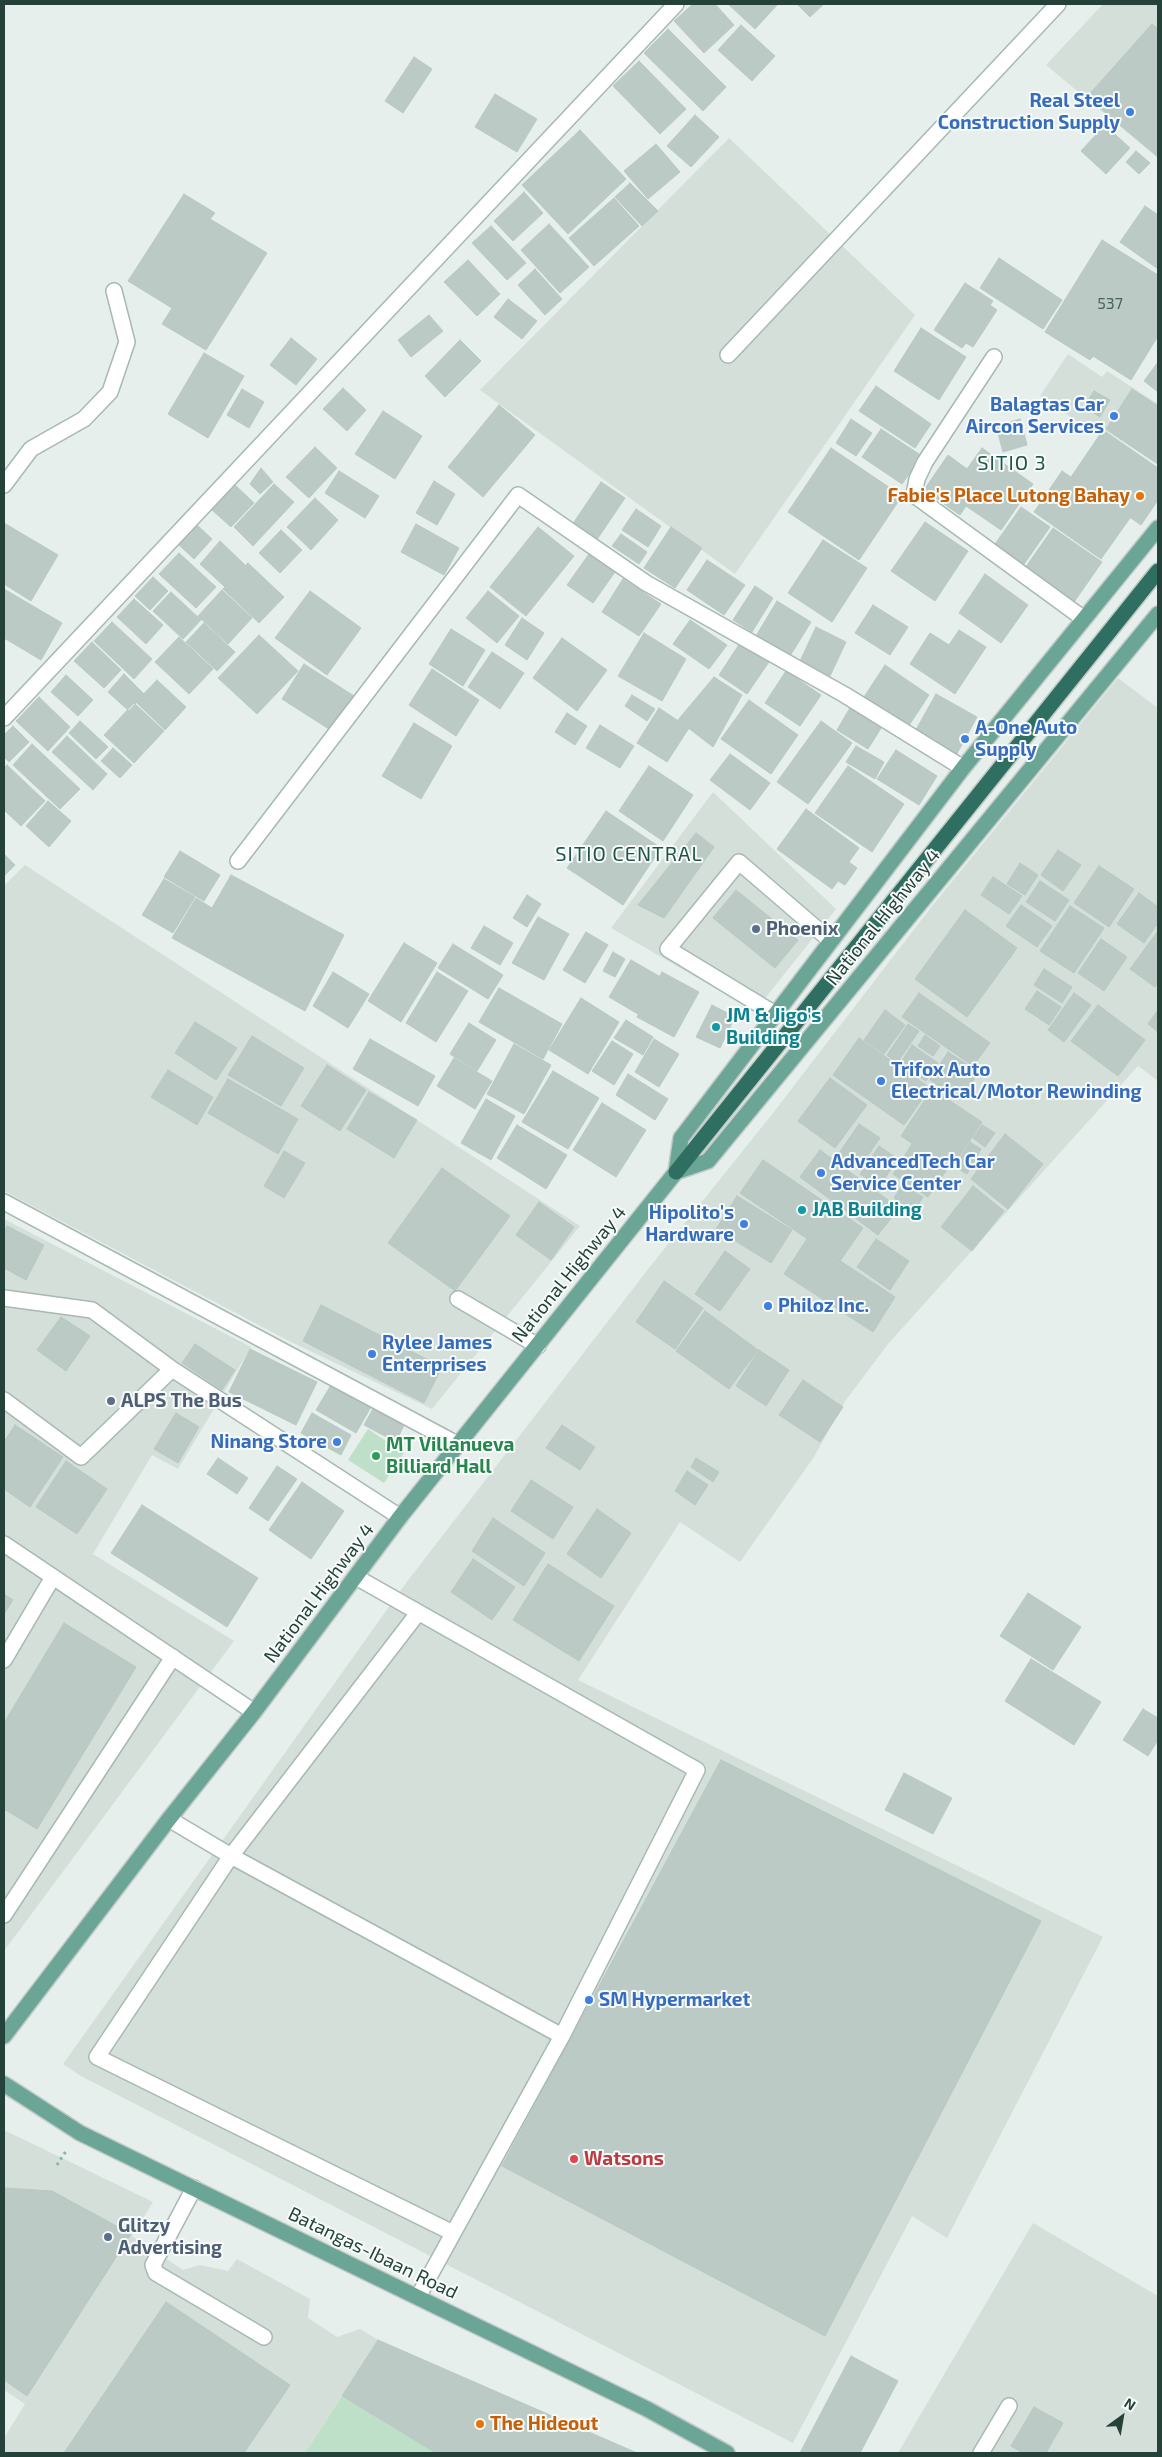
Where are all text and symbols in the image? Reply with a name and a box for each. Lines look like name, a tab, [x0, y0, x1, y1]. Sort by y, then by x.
place label: Real Steel Construction Supply	[938, 90, 1120, 134]
marker: Real Steel Construction Supply	[1124, 106, 1136, 118]
house number: 537	[1097, 294, 1123, 314]
place label: Balagtas Car Aircon Services	[966, 394, 1104, 438]
marker: Balagtas Car Aircon Services	[1108, 410, 1120, 422]
district label: SITIO 3	[976, 451, 1048, 475]
place label: Fabie's Place Lutong Bahay	[888, 485, 1130, 507]
marker: Fabie's Place Lutong Bahay	[1134, 490, 1146, 502]
place label: A-One Auto Supply	[975, 717, 1077, 761]
marker: A-One Auto Supply	[959, 733, 971, 745]
district label: SITIO CENTRAL	[554, 842, 704, 866]
street label: National Highway 4	[821, 844, 945, 990]
place label: Phoenix	[766, 918, 839, 940]
marker: Phoenix	[750, 923, 762, 935]
place label: JM & Jigo's Building	[726, 1005, 821, 1049]
marker: JM & Jigo's Building	[710, 1021, 722, 1033]
place label: Trifox Auto Electrical/Motor Rewinding	[891, 1059, 1141, 1103]
marker: Trifox Auto Electrical/Motor Rewinding	[875, 1075, 887, 1087]
place label: AdvancedTech Car Service Center	[831, 1151, 995, 1195]
marker: AdvancedTech Car Service Center	[815, 1167, 827, 1179]
place label: JAB Building	[812, 1199, 922, 1221]
street label: National Highway 4	[507, 1201, 631, 1347]
place label: Hipolito's Hardware	[645, 1202, 734, 1246]
marker: JAB Building	[796, 1204, 808, 1216]
marker: Hipolito's Hardware	[738, 1218, 750, 1230]
place label: Philoz Inc.	[778, 1295, 869, 1317]
marker: Philoz Inc.	[762, 1300, 774, 1312]
place label: Rylee James Enterprises	[382, 1332, 492, 1376]
marker: Rylee James Enterprises	[366, 1348, 378, 1360]
place label: ALPS The Bus	[121, 1390, 242, 1412]
marker: ALPS The Bus	[105, 1395, 117, 1407]
place label: Ninang Store	[210, 1431, 327, 1453]
place label: MT Villanueva Billiard Hall	[386, 1434, 514, 1478]
marker: Ninang Store	[331, 1436, 343, 1448]
marker: MT Villanueva Billiard Hall	[370, 1450, 382, 1462]
street label: National Highway 4	[259, 1519, 379, 1667]
place label: SM Hypermarket	[599, 1989, 750, 2011]
marker: SM Hypermarket	[583, 1994, 595, 2006]
place label: Watsons	[584, 2148, 664, 2170]
marker: Watsons	[568, 2153, 580, 2165]
street label: Batangas-Ibaan Road	[285, 2202, 461, 2304]
place label: Glitzy Advertising	[118, 2215, 222, 2259]
marker: Glitzy Advertising	[102, 2231, 114, 2243]
north arrow	[1097, 2392, 1147, 2442]
text: N	[1121, 2394, 1139, 2414]
place label: The Hideout	[490, 2413, 598, 2435]
marker: The Hideout	[474, 2418, 486, 2430]

